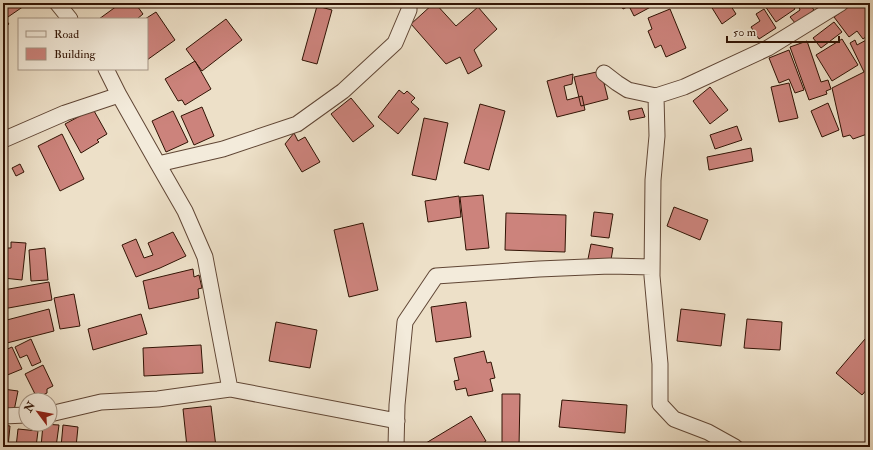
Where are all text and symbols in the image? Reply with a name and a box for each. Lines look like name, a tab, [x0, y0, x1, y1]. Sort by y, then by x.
legend	[18, 18, 148, 70]
scale bar	[727, 18, 839, 44]
text: 50 m	[733, 25, 757, 40]
text: Road	[54, 27, 79, 42]
text: Building	[54, 47, 97, 62]
north arrow	[18, 392, 58, 432]
text: N	[21, 398, 39, 415]

